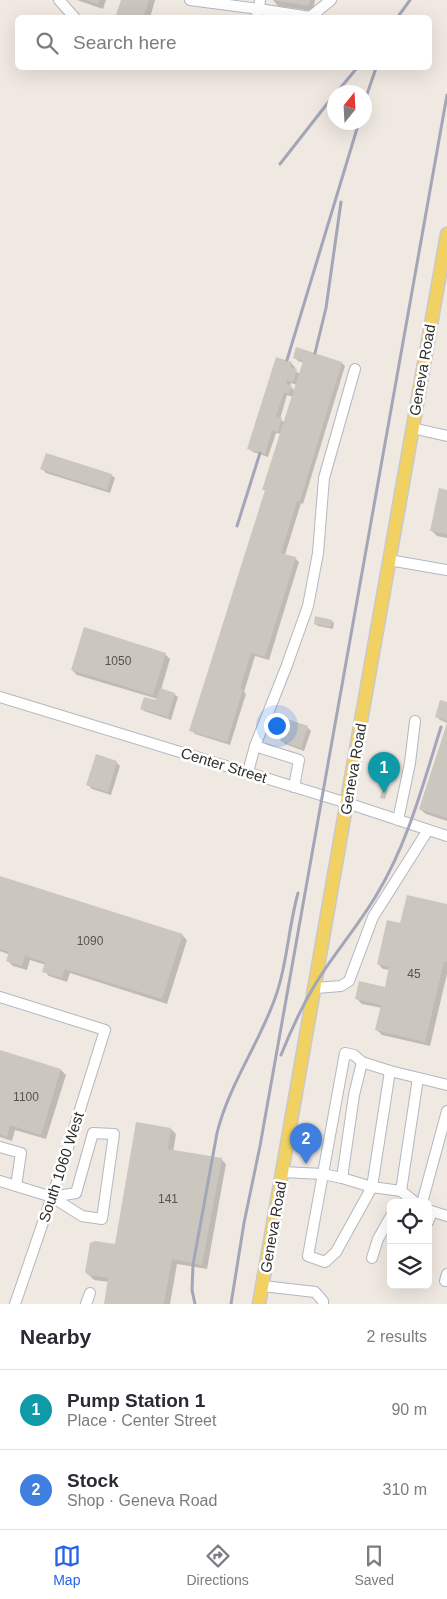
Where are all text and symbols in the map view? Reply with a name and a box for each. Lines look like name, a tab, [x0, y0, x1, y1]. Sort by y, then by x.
search box	[15, 15, 432, 70]
icon: search	[33, 29, 61, 57]
text: Search here	[73, 32, 177, 53]
north arrow	[327, 85, 372, 130]
street label: Geneva Road	[406, 323, 438, 417]
house number: 1050	[105, 654, 132, 668]
your location	[264, 713, 290, 739]
street label: Geneva Road	[337, 722, 369, 816]
street label: Center Street	[179, 744, 270, 786]
pin: 1	[368, 752, 400, 793]
house number: 1090	[77, 934, 104, 948]
house number: 45	[407, 967, 421, 981]
house number: 1100	[13, 1090, 39, 1104]
street label: South 1060 West	[35, 1109, 87, 1224]
pin: 2	[290, 1123, 322, 1164]
street label: Geneva Road	[257, 1180, 289, 1274]
house number: 141	[158, 1192, 178, 1206]
map controls	[387, 1199, 432, 1289]
button: locate	[387, 1199, 432, 1244]
button: layers	[387, 1244, 432, 1289]
text: Nearby	[20, 1325, 91, 1348]
text: 2 results	[367, 1328, 427, 1345]
text: Pump Station 1	[67, 1390, 205, 1411]
text: 1	[32, 1401, 40, 1418]
text: 90 m	[391, 1401, 427, 1418]
text: Place · Center Street	[67, 1412, 216, 1429]
text: Stock	[67, 1470, 119, 1491]
text: 2	[32, 1481, 40, 1498]
text: 310 m	[383, 1481, 427, 1498]
text: Shop · Geneva Road	[67, 1492, 217, 1509]
tab: Map	[53, 1542, 81, 1588]
tab: Directions	[187, 1542, 249, 1588]
tab: Saved	[354, 1542, 394, 1588]

